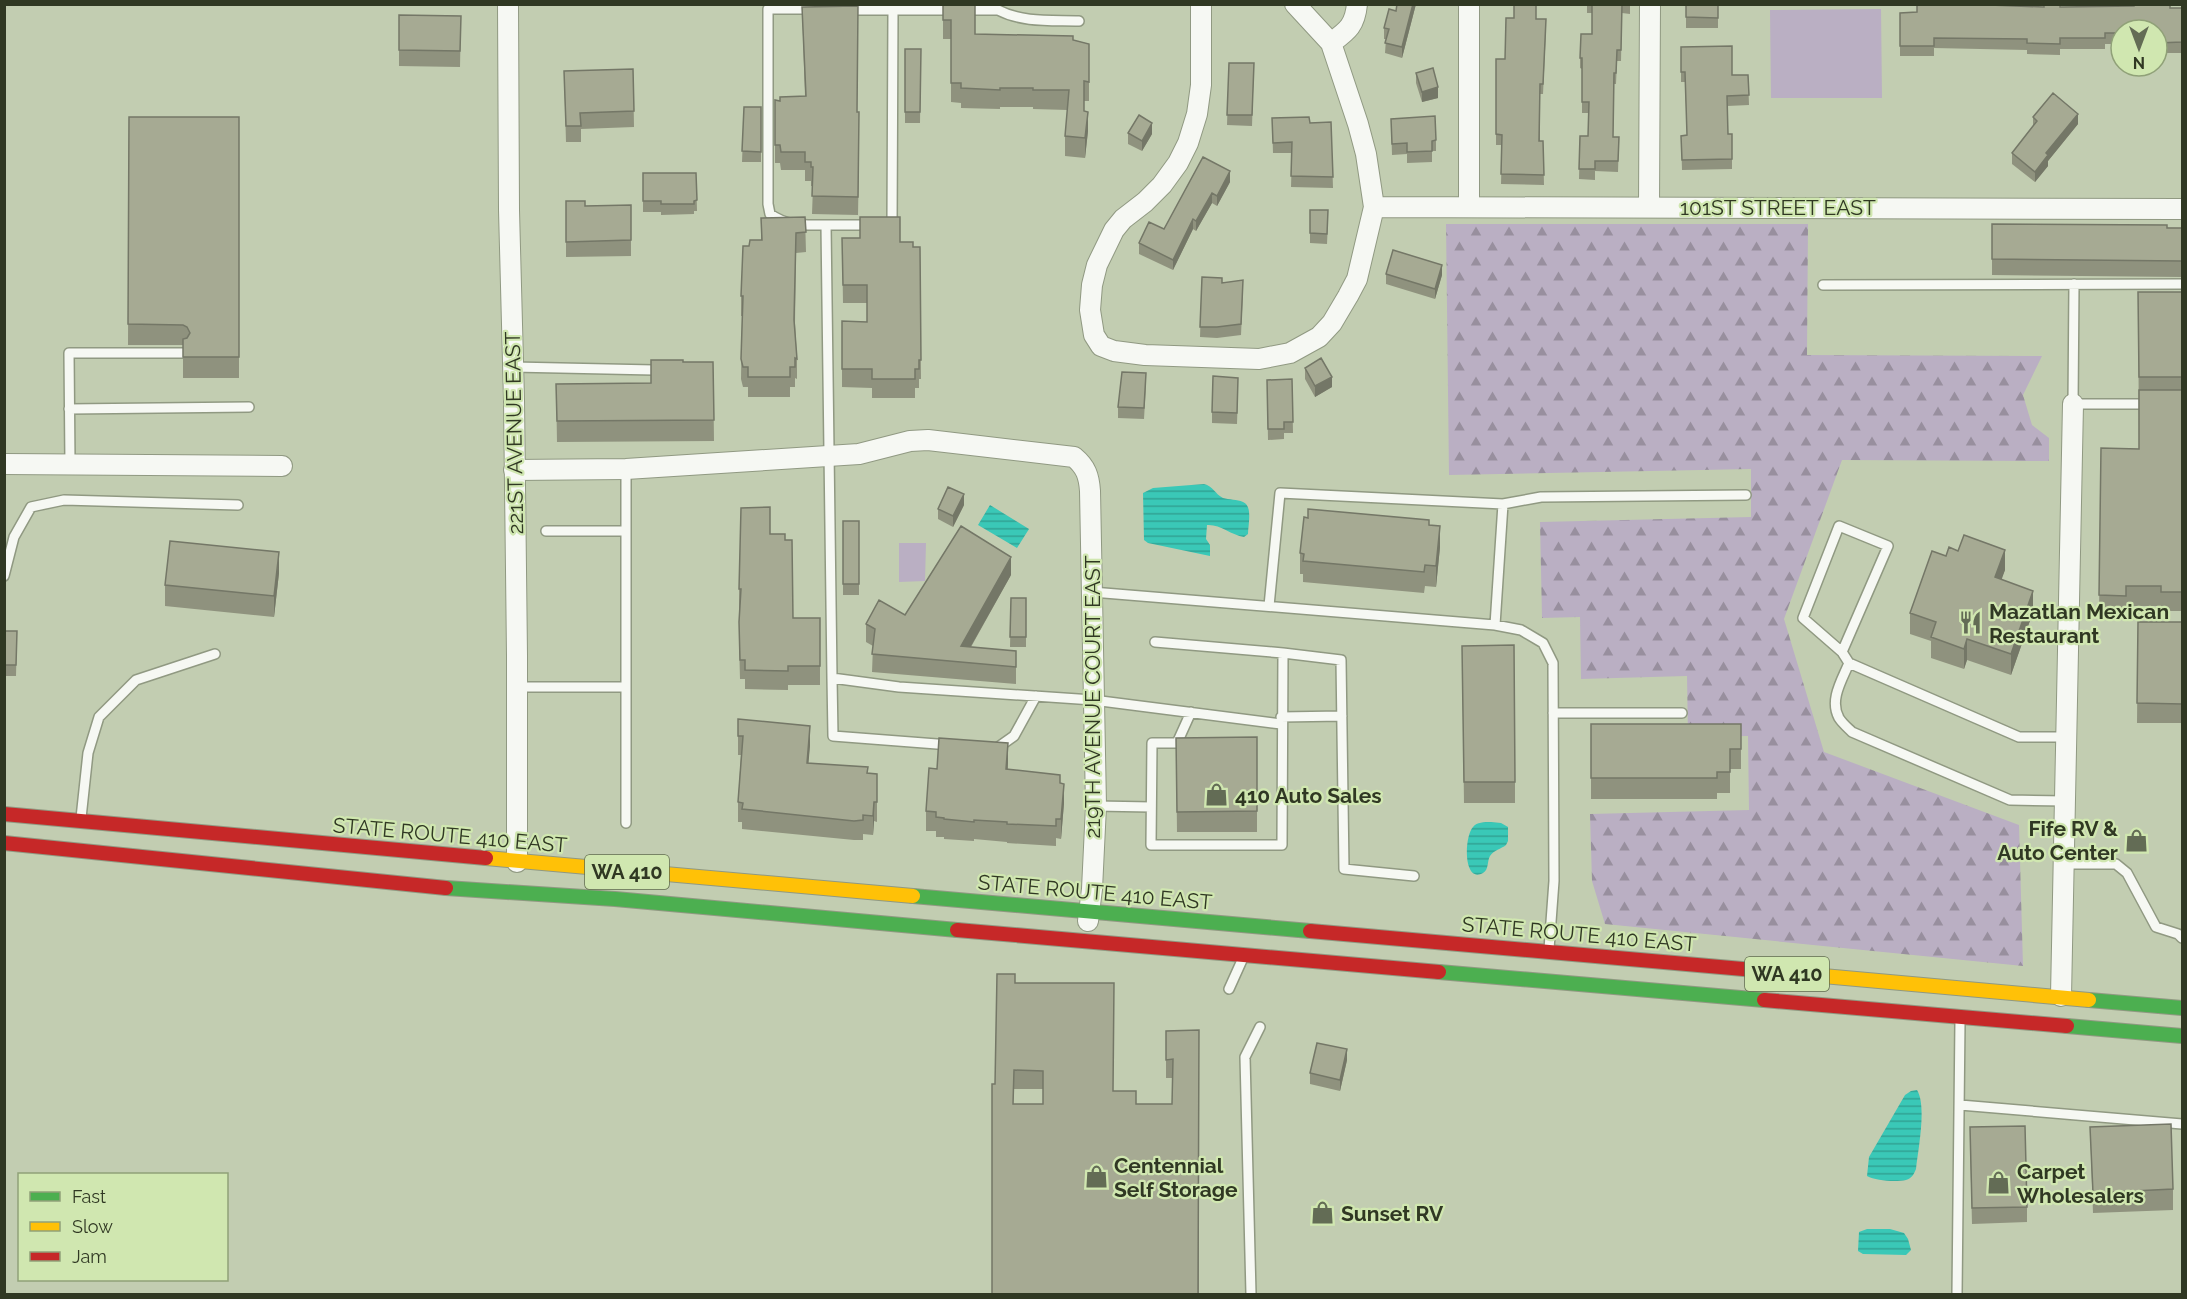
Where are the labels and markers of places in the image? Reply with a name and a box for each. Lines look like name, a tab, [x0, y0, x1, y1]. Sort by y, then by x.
place label: Mazatlan Mexican Restaurant	[1989, 599, 2169, 648]
restaurant icon: Mazatlan Mexican Restaurant	[1958, 610, 1984, 636]
shop icon: 410 Auto Sales	[1204, 782, 1230, 808]
place label: 410 Auto Sales	[1235, 783, 1382, 808]
place label: Fife RV & Auto Center	[1997, 816, 2118, 865]
shop icon: Fife RV & Auto Center	[2123, 827, 2149, 853]
place label: Centennial Self Storage	[1114, 1153, 1238, 1202]
place label: Carpet Wholesalers	[2017, 1159, 2144, 1208]
shop icon: Centennial Self Storage	[1083, 1164, 1109, 1190]
shop icon: Carpet Wholesalers	[1986, 1170, 2012, 1196]
shop icon: Sunset RV	[1310, 1200, 1336, 1226]
place label: Sunset RV	[1341, 1201, 1444, 1226]

